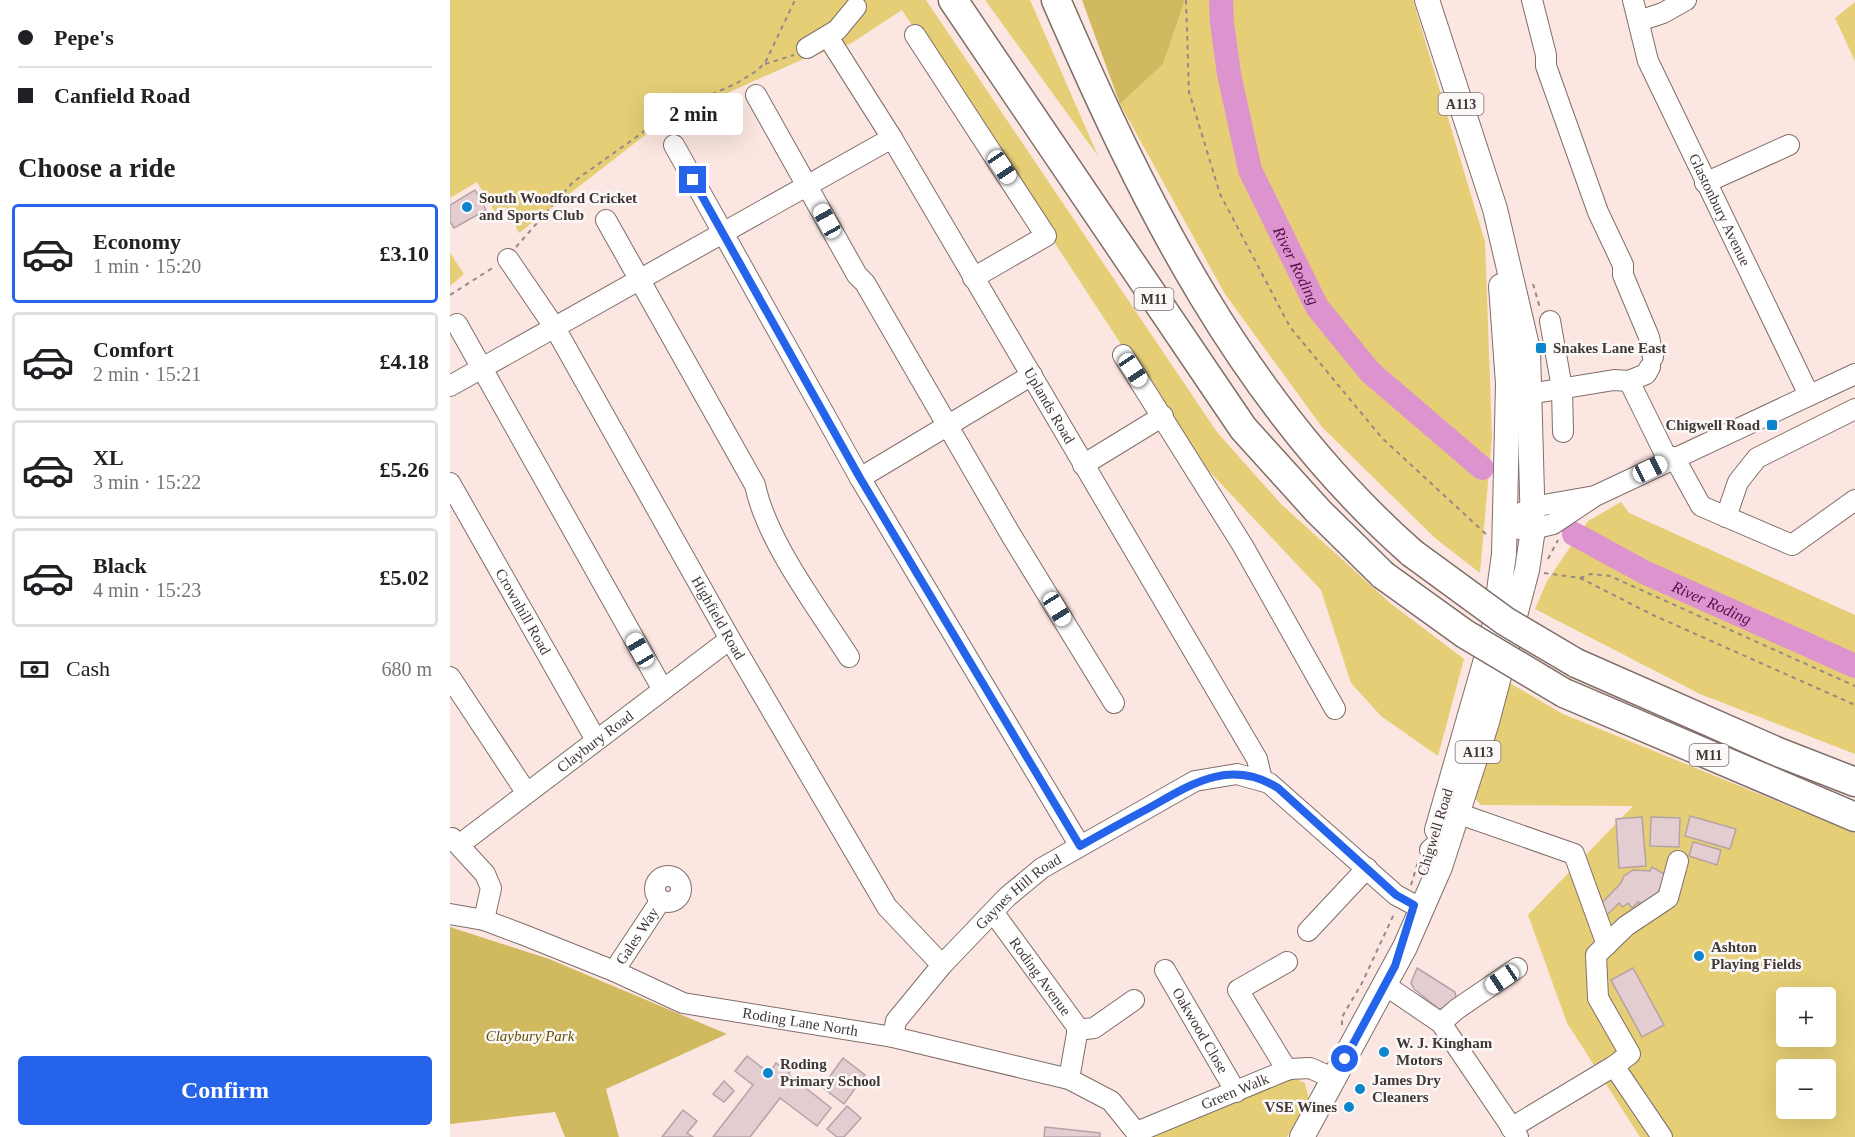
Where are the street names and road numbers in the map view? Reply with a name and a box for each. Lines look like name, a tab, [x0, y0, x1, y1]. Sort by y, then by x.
road number: A113	[1438, 93, 1484, 115]
street label: Glastonbury Avenue	[1686, 151, 1754, 269]
road number: M11	[1134, 288, 1174, 310]
street label: Uplands Road	[1021, 365, 1078, 447]
street label: Crownhill Road	[492, 566, 554, 658]
street label: Highfield Road	[688, 573, 748, 663]
street label: Claybury Road	[554, 707, 637, 776]
road number: A113	[1456, 741, 1500, 763]
road number: M11	[1690, 744, 1728, 766]
street label: Chigwell Road	[1414, 786, 1456, 878]
street label: Gaynes Hill Road	[972, 851, 1064, 933]
street label: Gales Way	[613, 904, 662, 967]
street label: Roding Avenue	[1006, 934, 1074, 1019]
street label: Oakwood Close	[1169, 985, 1232, 1076]
street label: Roding Lane North	[741, 1005, 860, 1039]
street label: Green Walk	[1199, 1070, 1271, 1112]

